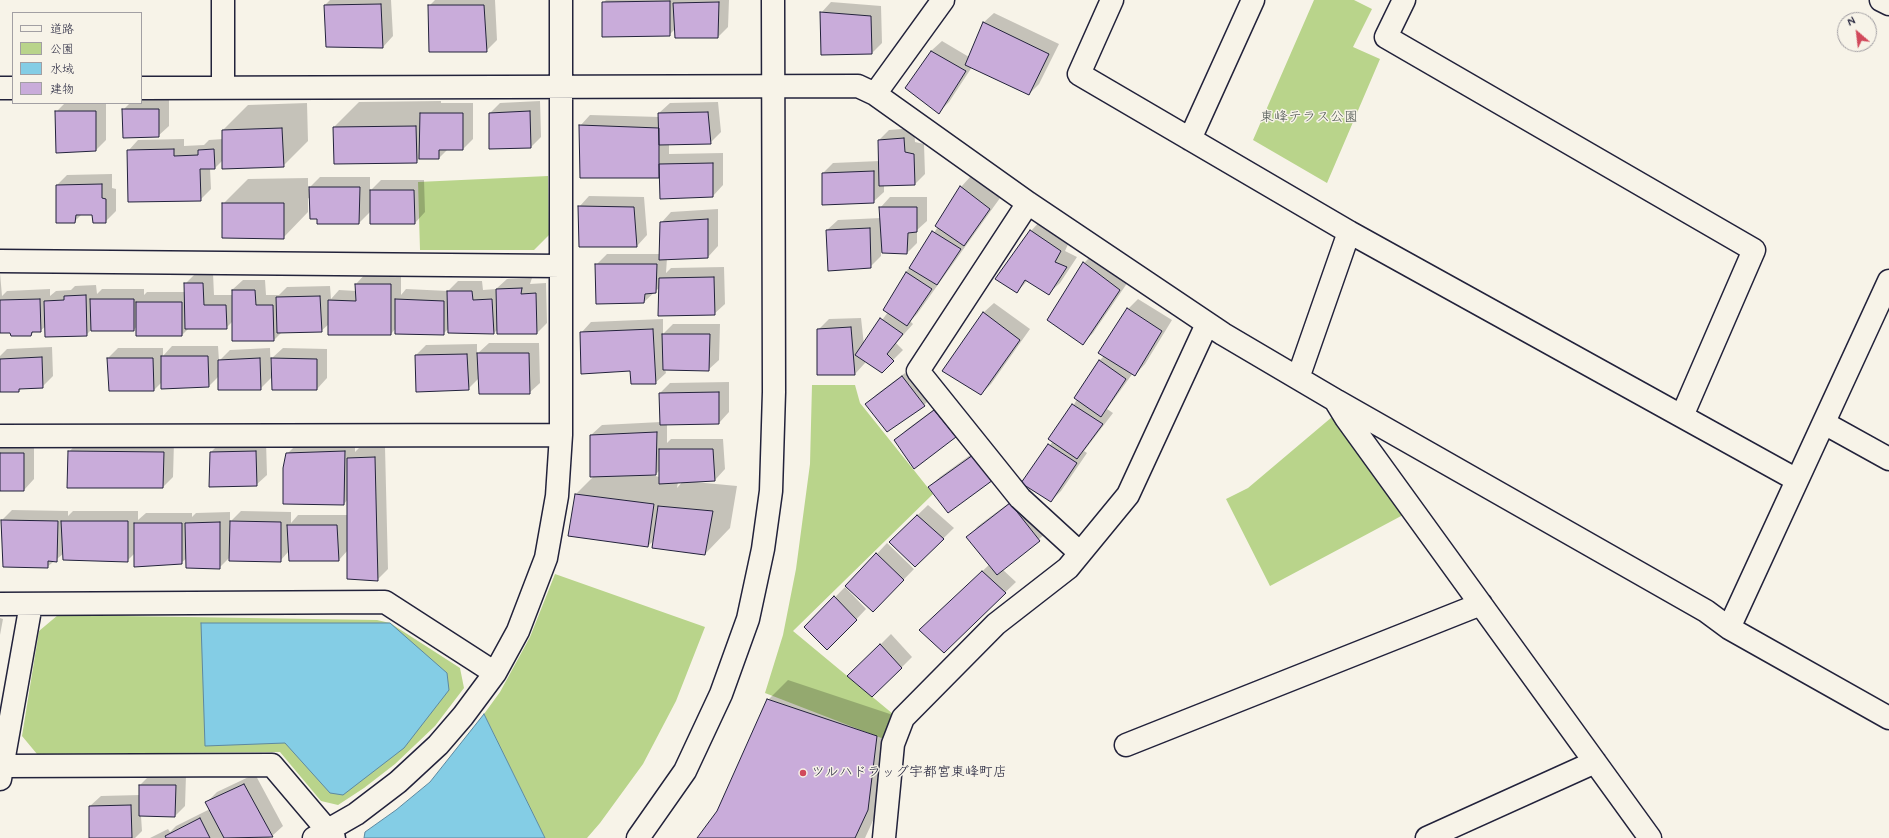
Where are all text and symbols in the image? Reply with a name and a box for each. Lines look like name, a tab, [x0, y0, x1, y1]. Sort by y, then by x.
legend	[12, 12, 142, 104]
north arrow	[1837, 12, 1877, 52]
text: N	[1845, 14, 1858, 30]
text: 道路	[50, 22, 74, 38]
text: 公園	[50, 42, 74, 58]
text: 水域	[50, 62, 74, 78]
text: 建物	[50, 82, 74, 98]
park label: 東峰テラス公園	[1260, 110, 1358, 126]
place label: ツルハドラッグ宇都宮東峰町店	[811, 765, 1007, 781]
marker: ツルハドラッグ宇都宮東峰町店	[798, 768, 808, 778]

